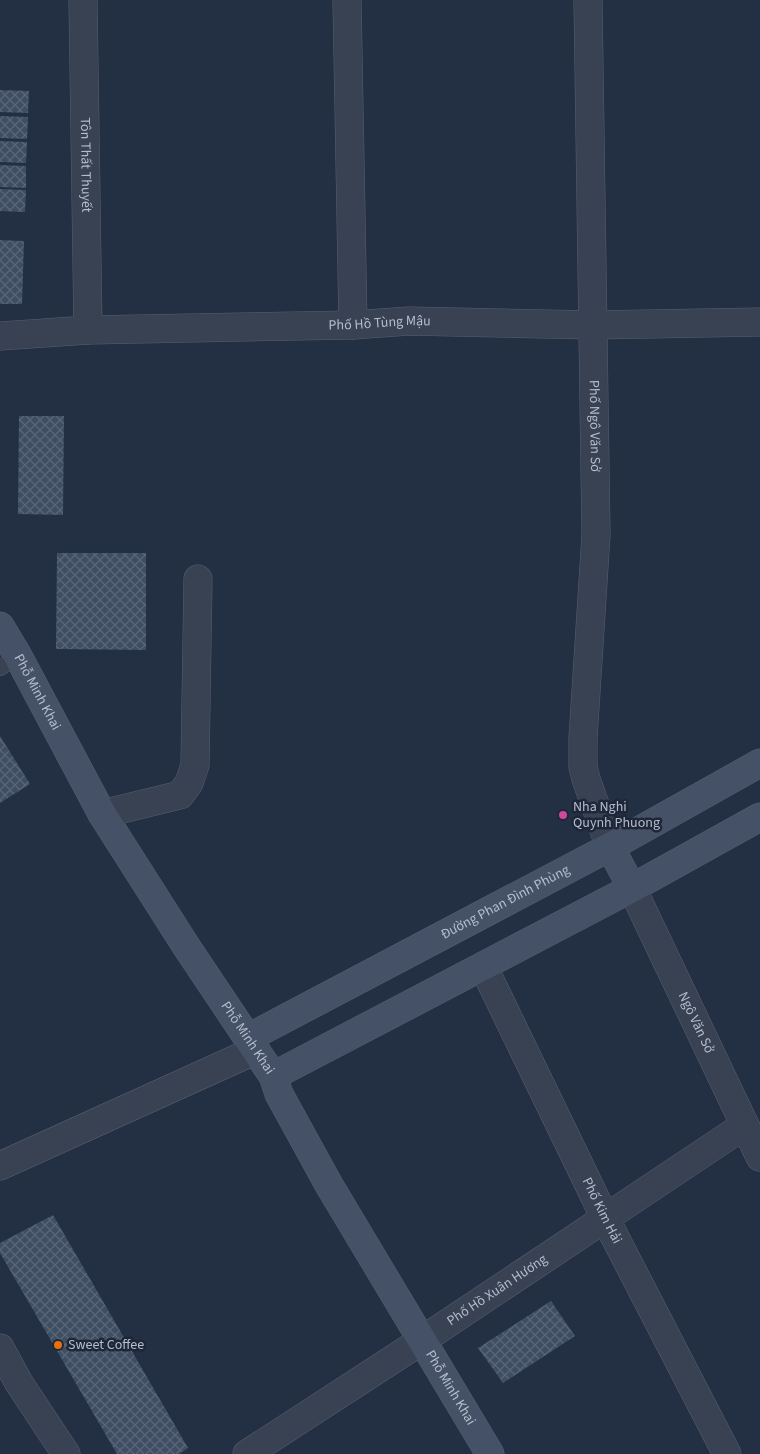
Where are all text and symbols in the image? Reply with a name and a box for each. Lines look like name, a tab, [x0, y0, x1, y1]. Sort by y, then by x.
street label: Tôn Thất Thuyết	[75, 117, 96, 213]
street label: Phố Hồ Tùng Mậu	[328, 311, 431, 335]
street label: Phố Ngô Văn Sở	[584, 380, 605, 472]
street label: Phỗ Minh Khai	[9, 650, 66, 734]
place label: Nha Nghi Quynh Phuong	[573, 797, 660, 833]
marker: Nha Nghi Quynh Phuong	[557, 809, 569, 821]
street label: Đường Phan Đình Phùng	[437, 860, 573, 944]
street label: Ngô Văn Sở	[673, 989, 719, 1057]
street label: Phỗ Minh Khai	[216, 997, 279, 1078]
street label: Phố Kim Hải	[577, 1174, 627, 1247]
street label: Phố Hồ Xuân Hương	[443, 1250, 551, 1331]
place label: Sweet Coffee	[68, 1335, 144, 1355]
marker: Sweet Coffee	[52, 1339, 64, 1351]
street label: Phỗ Minh Khai	[420, 1347, 481, 1429]

